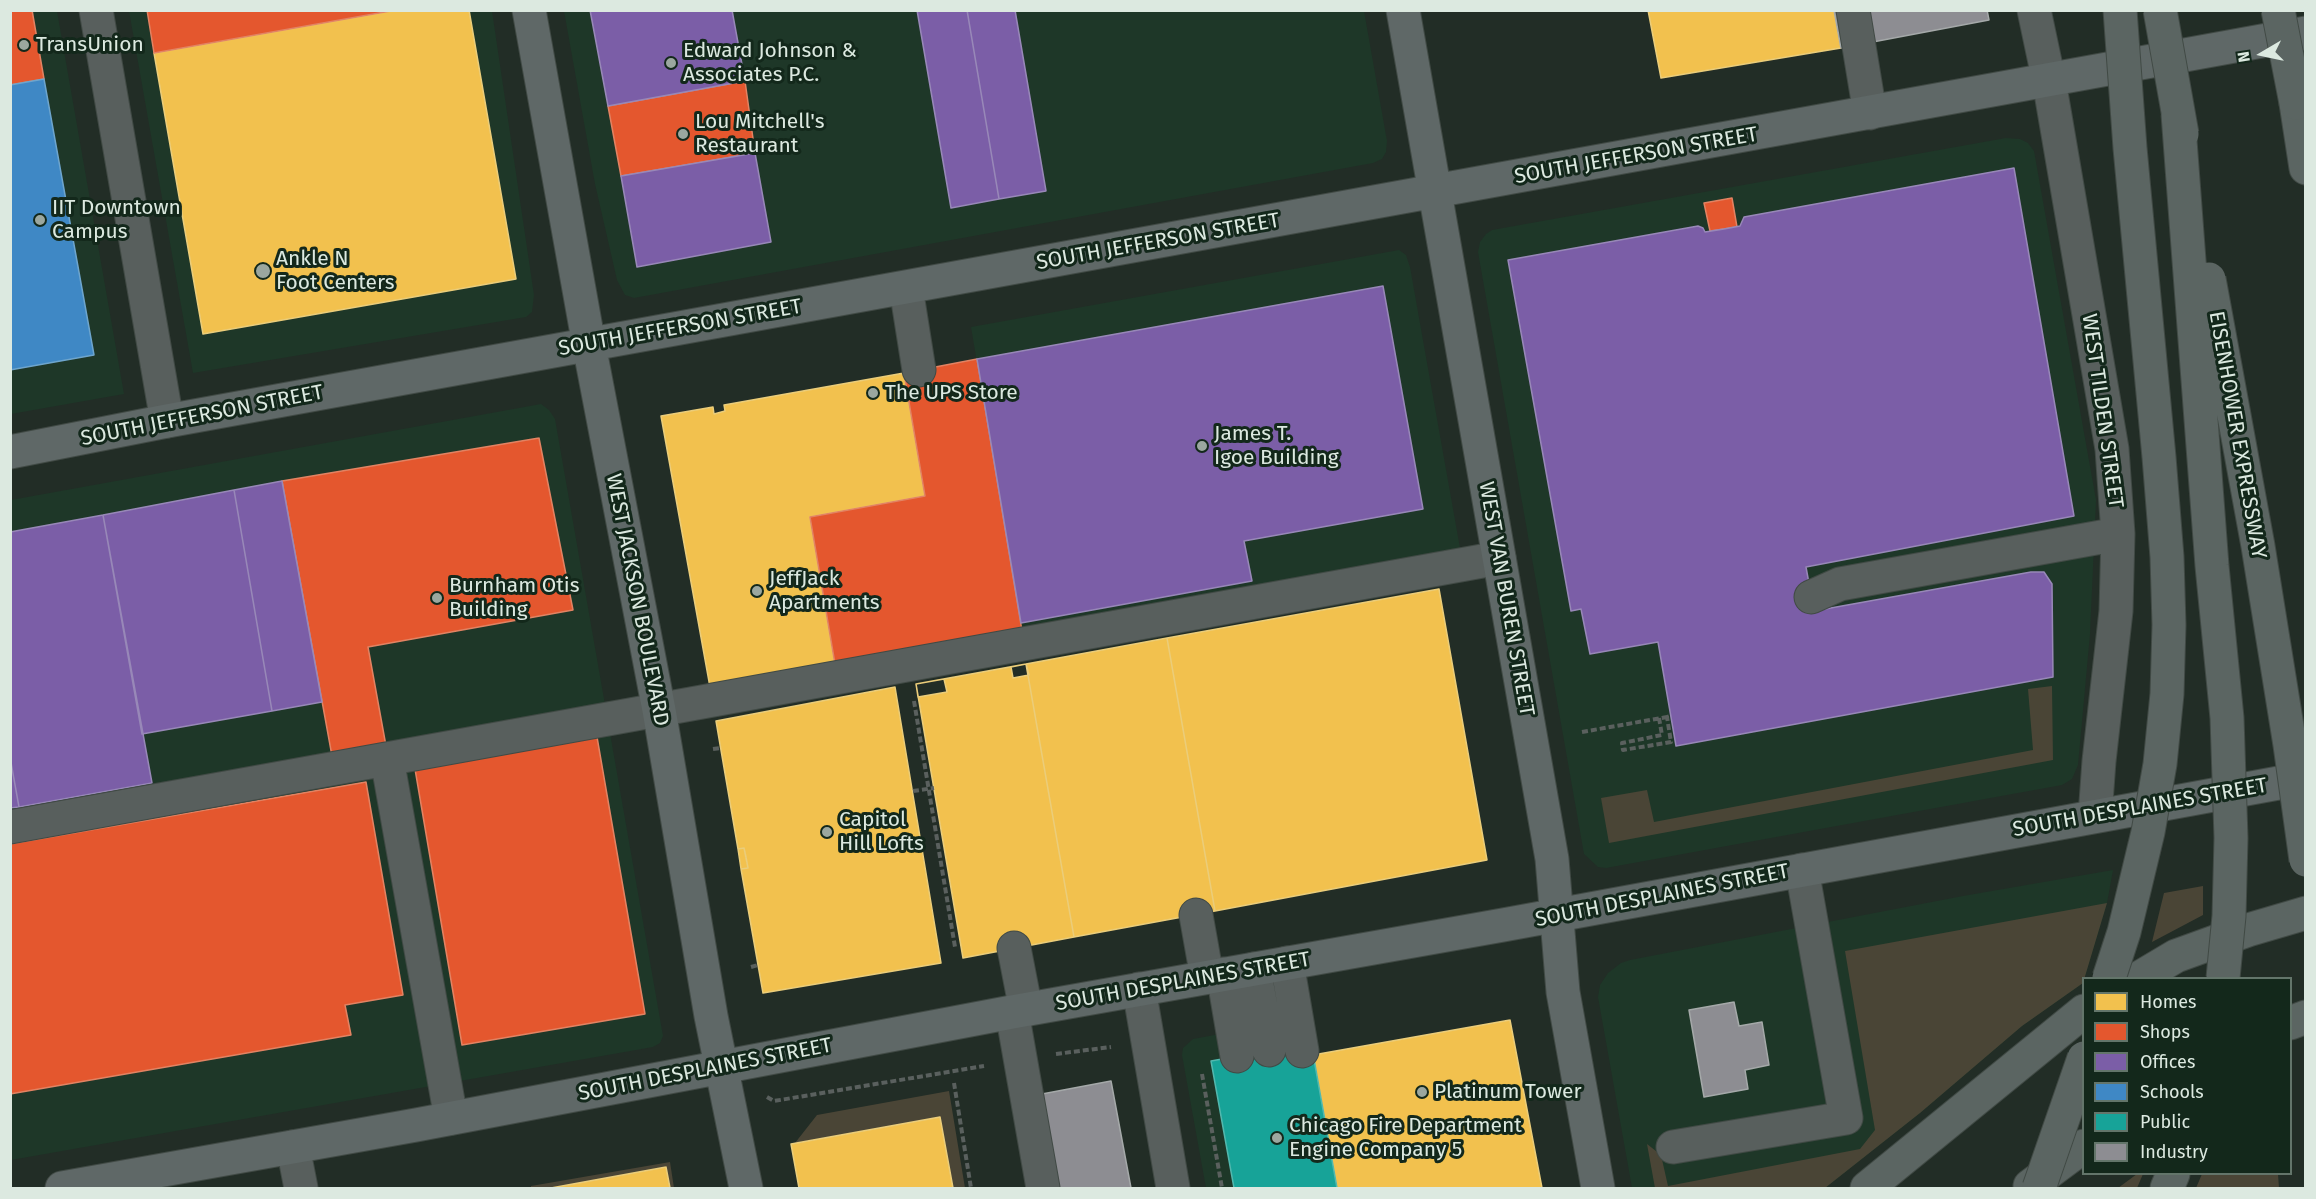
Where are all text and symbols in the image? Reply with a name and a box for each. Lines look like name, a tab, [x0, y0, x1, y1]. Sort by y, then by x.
north arrow	[2232, 24, 2292, 84]
place label: TransUnion	[36, 32, 144, 58]
marker: TransUnion	[17, 38, 31, 52]
place label: Edward Johnson & Associates P.C.	[683, 38, 857, 88]
text: N	[2234, 50, 2254, 64]
marker: Edward Johnson & Associates P.C.	[664, 56, 678, 70]
place label: Lou Mitchell's Restaurant	[695, 109, 824, 159]
street label: SOUTH JEFFERSON STREET	[1512, 122, 1760, 190]
marker: Lou Mitchell's Restaurant	[676, 127, 690, 141]
place label: IIT Downtown Campus	[52, 195, 181, 245]
street label: SOUTH JEFFERSON STREET	[1034, 208, 1282, 276]
marker: IIT Downtown Campus	[33, 213, 47, 227]
place label: Ankle N Foot Centers	[276, 246, 395, 296]
marker: Ankle N Foot Centers	[254, 262, 272, 280]
street label: SOUTH JEFFERSON STREET	[556, 294, 804, 362]
street label: EISENHOWER EXPRESSWAY	[2203, 309, 2271, 561]
street label: WEST TILDEN STREET	[2076, 312, 2128, 510]
street label: SOUTH JEFFERSON STREET	[79, 380, 325, 452]
place label: The UPS Store	[885, 380, 1018, 406]
marker: The UPS Store	[866, 386, 880, 400]
place label: James T. Igoe Building	[1214, 421, 1339, 471]
marker: James T. Igoe Building	[1195, 439, 1209, 453]
street label: WEST JACKSON BOULEVARD	[600, 472, 674, 728]
street label: WEST VAN BUREN STREET	[1473, 480, 1539, 718]
place label: JeffJack Apartments	[769, 566, 880, 616]
place label: Burnham Otis Building	[449, 573, 580, 623]
marker: JeffJack Apartments	[750, 584, 764, 598]
marker: Burnham Otis Building	[430, 591, 444, 605]
street label: SOUTH DESPLAINES STREET	[2011, 773, 2269, 843]
place label: Capitol Hill Lofts	[839, 807, 924, 857]
marker: Capitol Hill Lofts	[820, 825, 834, 839]
street label: SOUTH DESPLAINES STREET	[1533, 859, 1791, 933]
street label: SOUTH DESPLAINES STREET	[1054, 947, 1312, 1017]
legend	[2082, 977, 2292, 1175]
text: Homes	[2140, 991, 2196, 1013]
text: Shops	[2140, 1021, 2190, 1043]
street label: SOUTH DESPLAINES STREET	[576, 1033, 834, 1107]
text: Offices	[2140, 1051, 2195, 1073]
place label: Platinum Tower	[1434, 1079, 1582, 1105]
text: Schools	[2140, 1081, 2204, 1103]
marker: Platinum Tower	[1415, 1085, 1429, 1099]
text: Public	[2140, 1111, 2190, 1133]
place label: Chicago Fire Department Engine Company 5	[1289, 1113, 1522, 1163]
marker: Chicago Fire Department Engine Company 5	[1270, 1131, 1284, 1145]
text: Industry	[2140, 1141, 2208, 1163]

